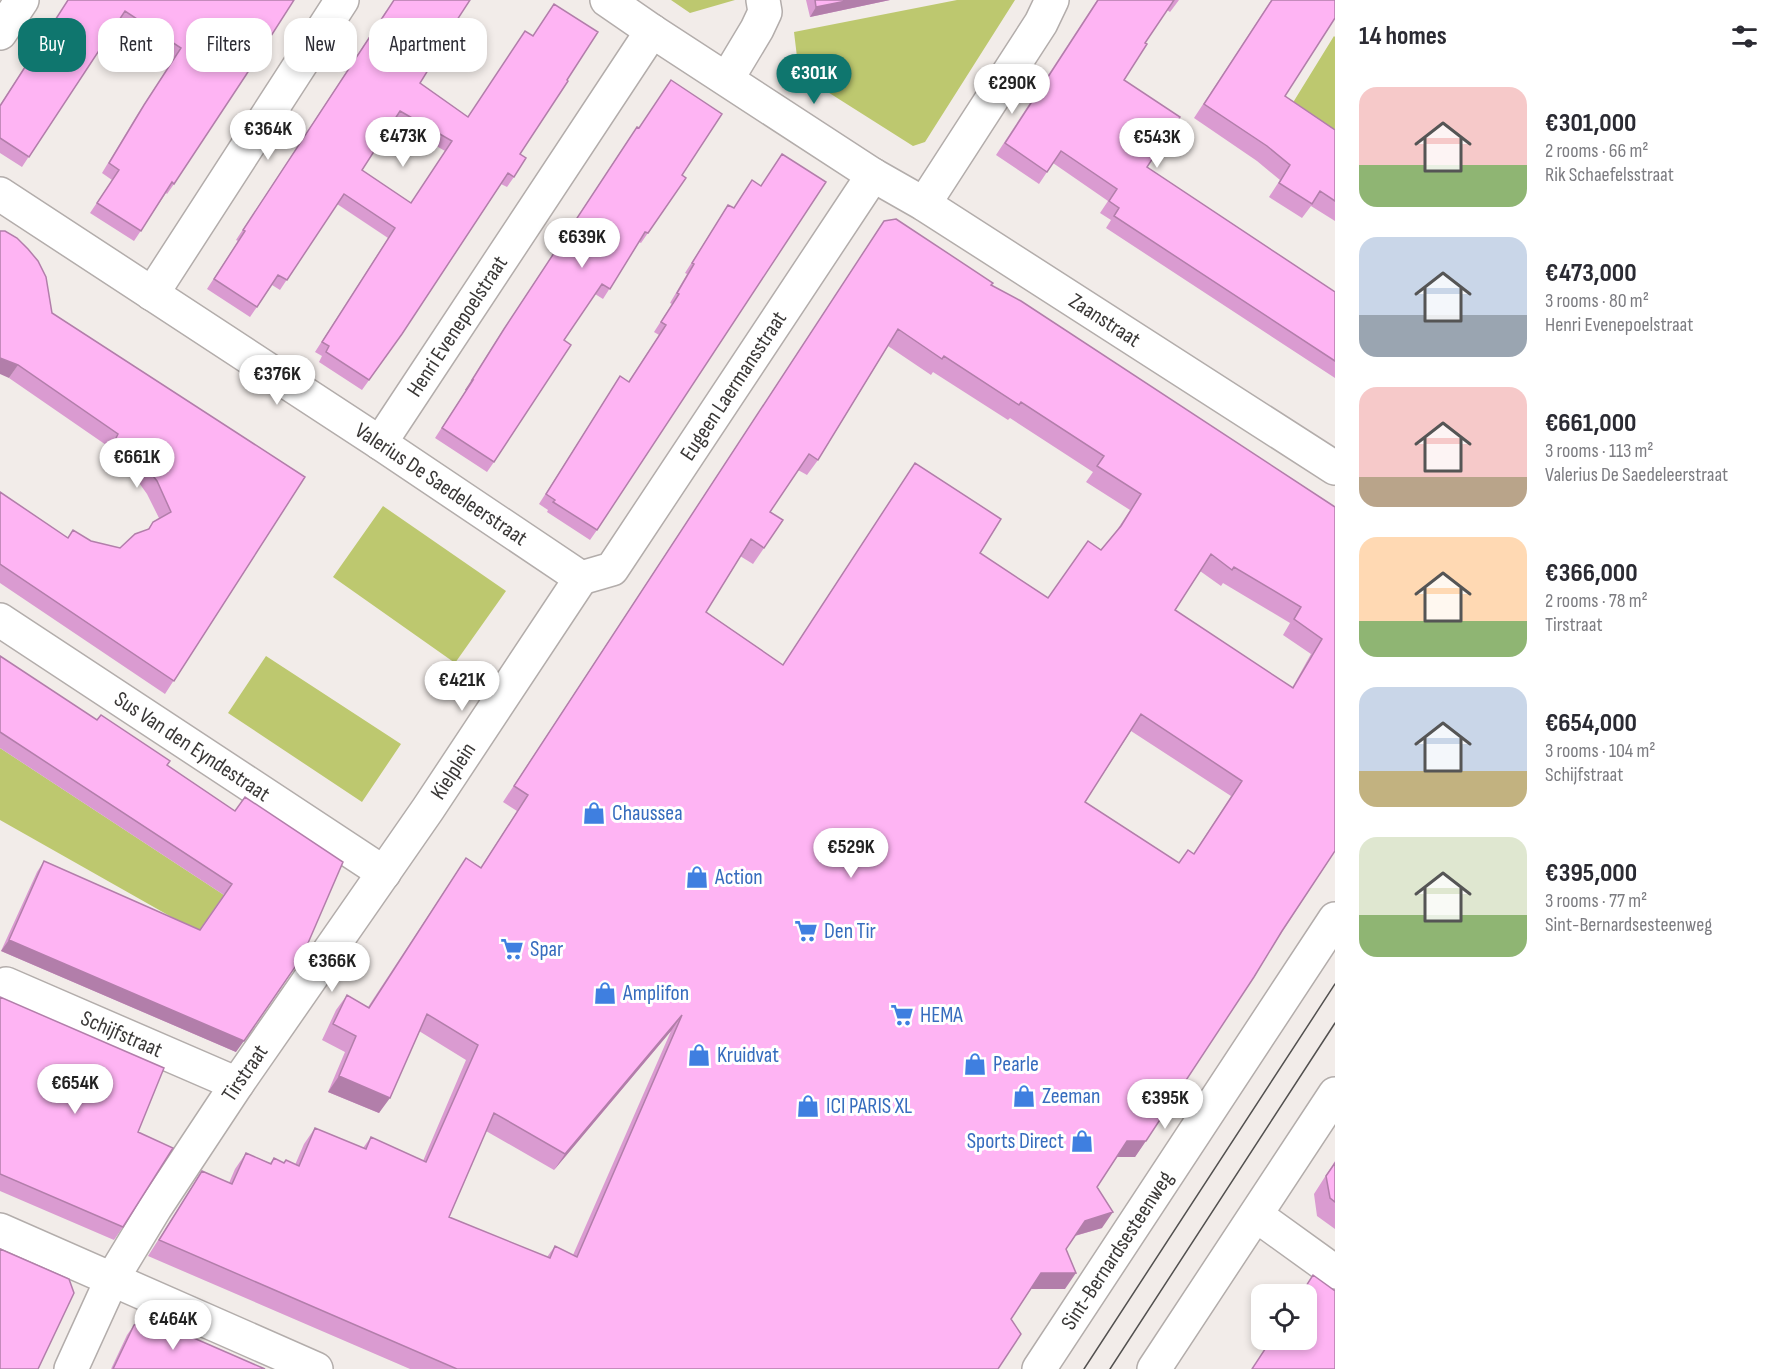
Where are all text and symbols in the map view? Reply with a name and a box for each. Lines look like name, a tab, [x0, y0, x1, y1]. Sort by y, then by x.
chip: Buy	[18, 18, 86, 72]
chip: Rent	[98, 18, 174, 72]
chip: Filters	[186, 18, 272, 72]
chip: New	[284, 18, 357, 72]
chip: Apartment	[369, 18, 487, 72]
icon: filters	[1728, 20, 1761, 53]
text: 14 homes	[1359, 21, 1447, 52]
pin: €301K	[772, 54, 856, 105]
text: €301K	[791, 61, 837, 85]
pin: €290K	[970, 64, 1054, 115]
text: €290K	[988, 71, 1036, 95]
text: €301,000	[1545, 108, 1637, 139]
pin: €364K	[226, 110, 310, 161]
icon: home	[1407, 111, 1479, 183]
text: €364K	[244, 117, 292, 141]
pin: €473K	[361, 117, 445, 168]
pin: €543K	[1115, 118, 1199, 169]
text: €473K	[379, 124, 427, 148]
text: €543K	[1133, 125, 1181, 149]
text: 2 rooms · 66 m²	[1545, 139, 1649, 163]
text: Rik Schaefelsstraat	[1545, 163, 1674, 187]
pin: €639K	[540, 218, 624, 269]
text: €639K	[558, 225, 606, 249]
street label: Henri Evenepoelstraat	[401, 250, 514, 402]
text: €473,000	[1545, 258, 1637, 289]
icon: home	[1407, 261, 1479, 333]
street label: Zaanstraat	[1064, 287, 1146, 353]
text: 3 rooms · 80 m²	[1545, 289, 1649, 313]
street label: Eugeen Laermansstraat	[674, 306, 793, 466]
text: Henri Evenepoelstraat	[1545, 313, 1693, 337]
pin: €376K	[235, 355, 319, 406]
text: €376K	[253, 362, 301, 386]
text: €661,000	[1545, 408, 1636, 439]
icon: home	[1407, 411, 1479, 483]
street label: Valerius De Saedeleerstraat	[350, 417, 533, 552]
pin: €661K	[95, 438, 179, 489]
text: 3 rooms · 113 m²	[1545, 439, 1654, 463]
text: €661K	[114, 445, 160, 469]
text: Valerius De Saedeleerstraat	[1545, 463, 1728, 487]
text: €366,000	[1545, 558, 1638, 589]
icon: home	[1407, 561, 1479, 633]
text: 2 rooms · 78 m²	[1545, 589, 1648, 613]
text: Tirstraat	[1545, 613, 1602, 637]
pin: €421K	[420, 661, 504, 712]
text: €421K	[439, 668, 485, 692]
street label: Sus Van den Eyndestraat	[109, 685, 275, 808]
text: €654,000	[1545, 708, 1637, 739]
icon: home	[1407, 711, 1479, 783]
street label: Kielplein	[425, 737, 482, 805]
text: 3 rooms · 104 m²	[1545, 739, 1655, 763]
text: Schijfstraat	[1545, 763, 1623, 787]
shop icon: Chaussea	[581, 800, 607, 826]
place label: Chaussea	[612, 800, 683, 827]
pin: €529K	[809, 828, 893, 879]
text: €529K	[827, 835, 875, 859]
text: €395,000	[1545, 858, 1637, 889]
icon: home	[1407, 861, 1479, 933]
shop icon: Action	[684, 864, 710, 890]
place label: Action	[714, 864, 763, 891]
text: 3 rooms · 77 m²	[1545, 889, 1647, 913]
text: Sint-Bernardsesteenweg	[1545, 913, 1712, 937]
supermarket icon: Den Tir	[793, 918, 819, 944]
place label: Den Tir	[824, 918, 876, 945]
supermarket icon: Spar	[499, 936, 525, 962]
place label: Spar	[530, 936, 563, 963]
pin: €366K	[290, 942, 374, 993]
text: €366K	[308, 949, 356, 973]
shop icon: Amplifon	[592, 980, 618, 1006]
place label: Amplifon	[622, 980, 689, 1007]
supermarket icon: HEMA	[889, 1002, 915, 1028]
place label: HEMA	[920, 1002, 963, 1029]
street label: Schijfstraat	[77, 1005, 167, 1064]
street label: Tirstraat	[216, 1039, 274, 1107]
shop icon: Kruidvat	[686, 1042, 712, 1068]
place label: Kruidvat	[717, 1042, 779, 1069]
shop icon: Pearle	[962, 1051, 988, 1077]
place label: Pearle	[993, 1051, 1039, 1078]
pin: €654K	[33, 1064, 117, 1115]
text: €654K	[51, 1071, 99, 1095]
pin: €395K	[1123, 1079, 1207, 1130]
shop icon: Zeeman	[1011, 1083, 1037, 1109]
place label: Zeeman	[1042, 1083, 1100, 1110]
text: €395K	[1141, 1086, 1189, 1110]
shop icon: ICI PARIS XL	[795, 1093, 821, 1119]
place label: ICI PARIS XL	[826, 1093, 912, 1120]
place label: Sports Direct	[967, 1128, 1064, 1155]
shop icon: Sports Direct	[1069, 1128, 1095, 1154]
street label: Sint-Bernardsesteenweg	[1055, 1166, 1179, 1335]
map controls	[1251, 1284, 1317, 1350]
button: locate	[1251, 1284, 1317, 1350]
pin: €464K	[131, 1300, 215, 1351]
text: €464K	[149, 1307, 197, 1331]

